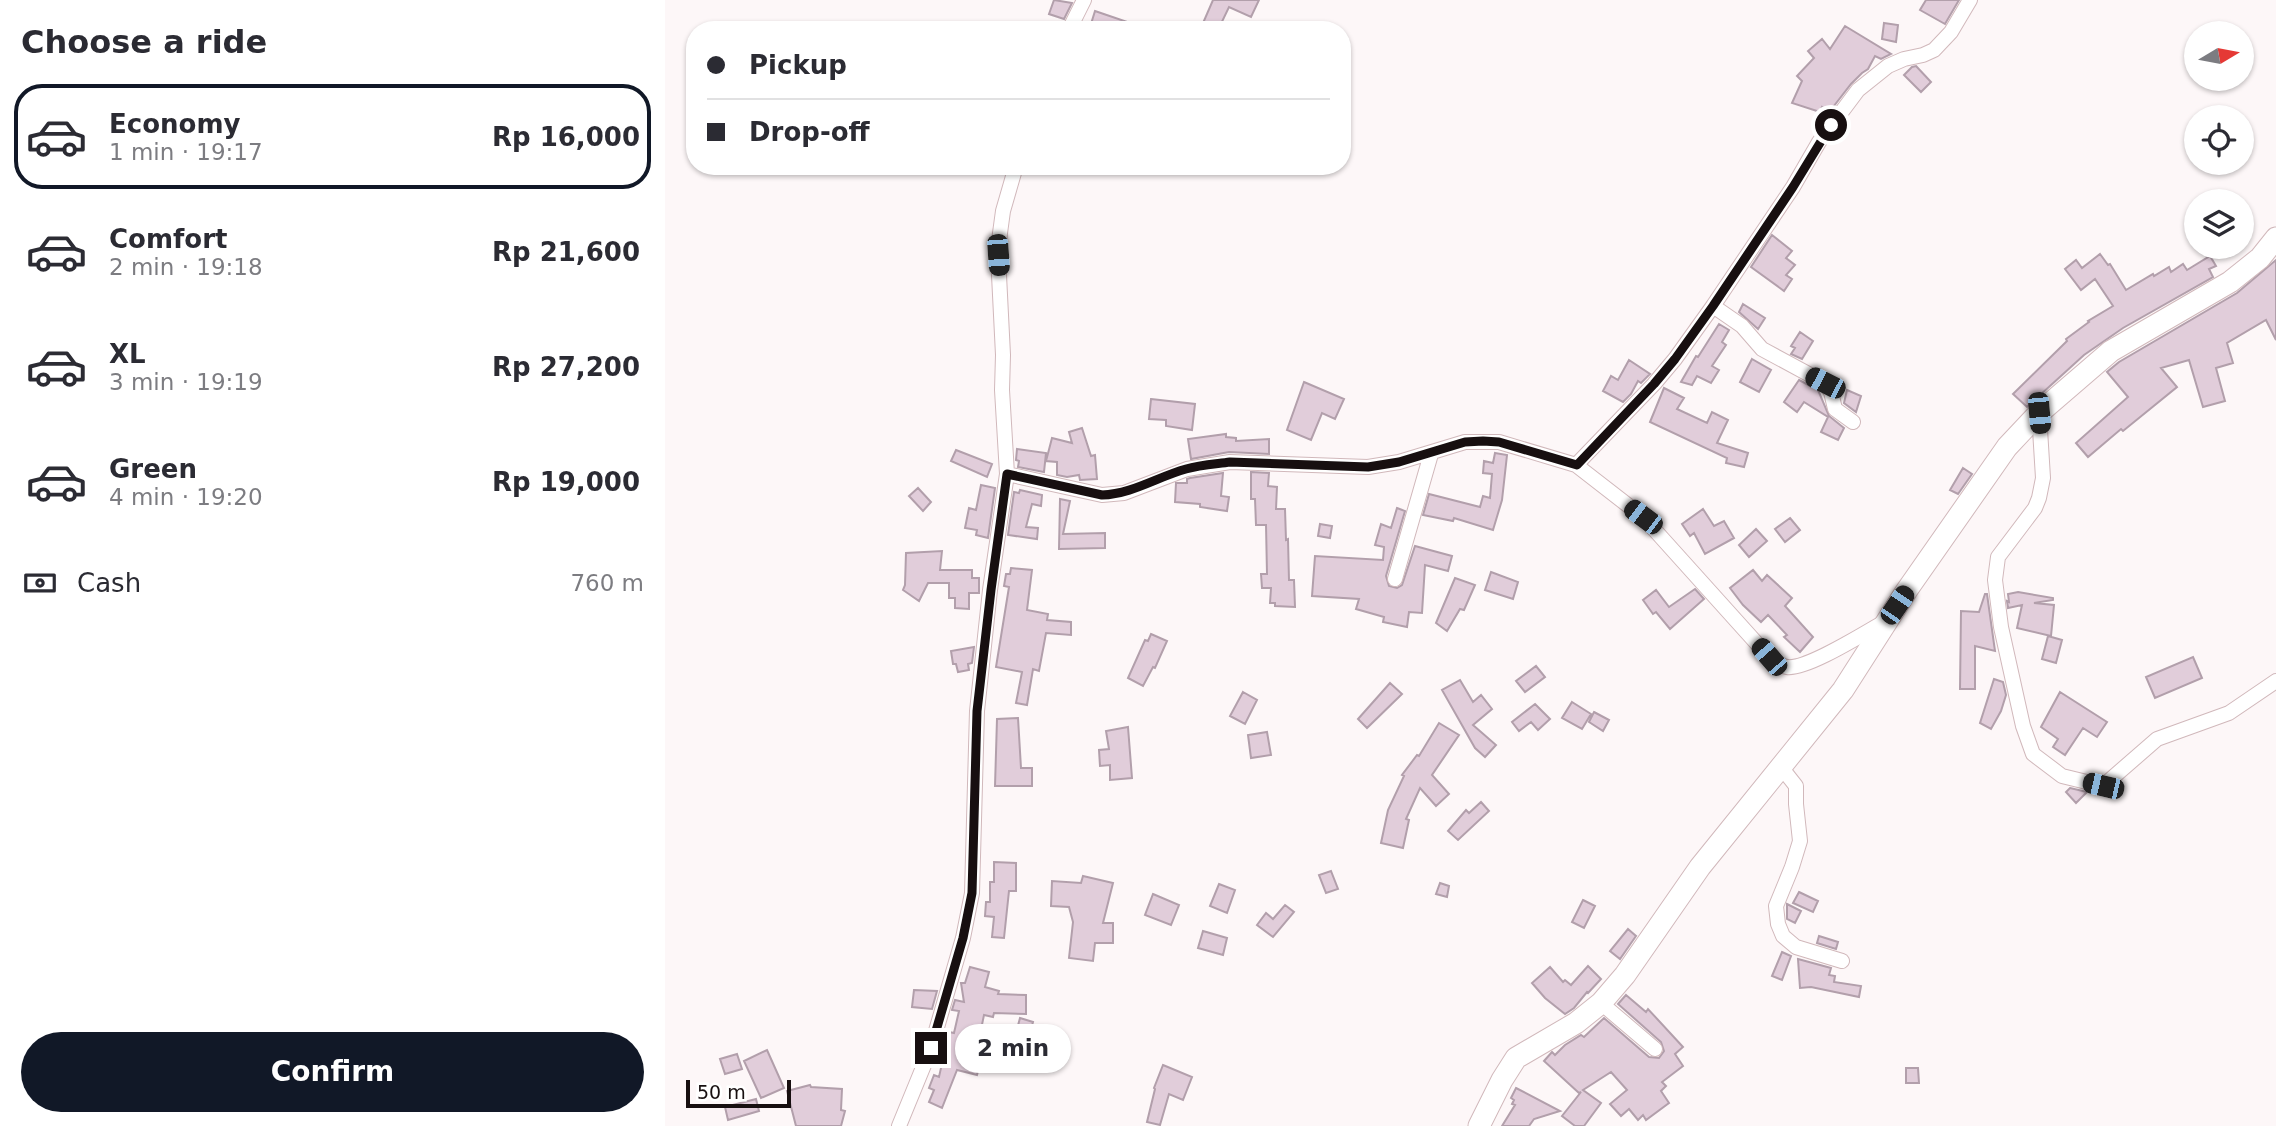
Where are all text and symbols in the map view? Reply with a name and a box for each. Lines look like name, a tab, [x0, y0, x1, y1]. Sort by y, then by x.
north arrow	[2184, 21, 2254, 91]
map controls	[2184, 21, 2254, 259]
text: Choose a ride	[21, 23, 267, 61]
text: Pickup	[749, 50, 847, 80]
icon: car	[25, 105, 88, 168]
button: locate	[2184, 105, 2254, 175]
text: Economy	[109, 109, 240, 139]
route start	[1815, 109, 1847, 141]
text: Drop-off	[749, 117, 870, 147]
text: Rp 16,000	[492, 122, 640, 152]
text: 1 min · 19:17	[109, 139, 263, 165]
button: layers	[2184, 189, 2254, 259]
icon: car	[25, 220, 88, 283]
text: Comfort	[109, 224, 227, 254]
car	[987, 233, 1010, 277]
text: Rp 21,600	[492, 237, 640, 267]
text: 2 min · 19:18	[109, 254, 263, 280]
icon: car	[25, 335, 88, 398]
text: XL	[109, 339, 146, 369]
text: Rp 27,200	[492, 352, 640, 382]
car	[1802, 364, 1849, 402]
text: 3 min · 19:19	[109, 369, 263, 395]
car	[2027, 391, 2052, 435]
icon: car	[25, 450, 88, 513]
text: Green	[109, 454, 197, 484]
text: Rp 19,000	[492, 467, 640, 497]
text: 4 min · 19:20	[109, 484, 263, 510]
car	[1620, 496, 1667, 538]
icon: cash	[21, 564, 59, 602]
text: Cash	[77, 568, 141, 598]
text: 760 m	[570, 570, 644, 596]
car	[1877, 582, 1918, 628]
car	[1748, 634, 1791, 680]
car	[2081, 771, 2126, 801]
callout: 2 min	[955, 1024, 1071, 1072]
button: Confirm	[21, 1032, 644, 1112]
route end	[915, 1032, 947, 1064]
text: 2 min	[977, 1035, 1049, 1061]
scale bar	[686, 1077, 791, 1109]
text: 50 m	[697, 1081, 746, 1103]

